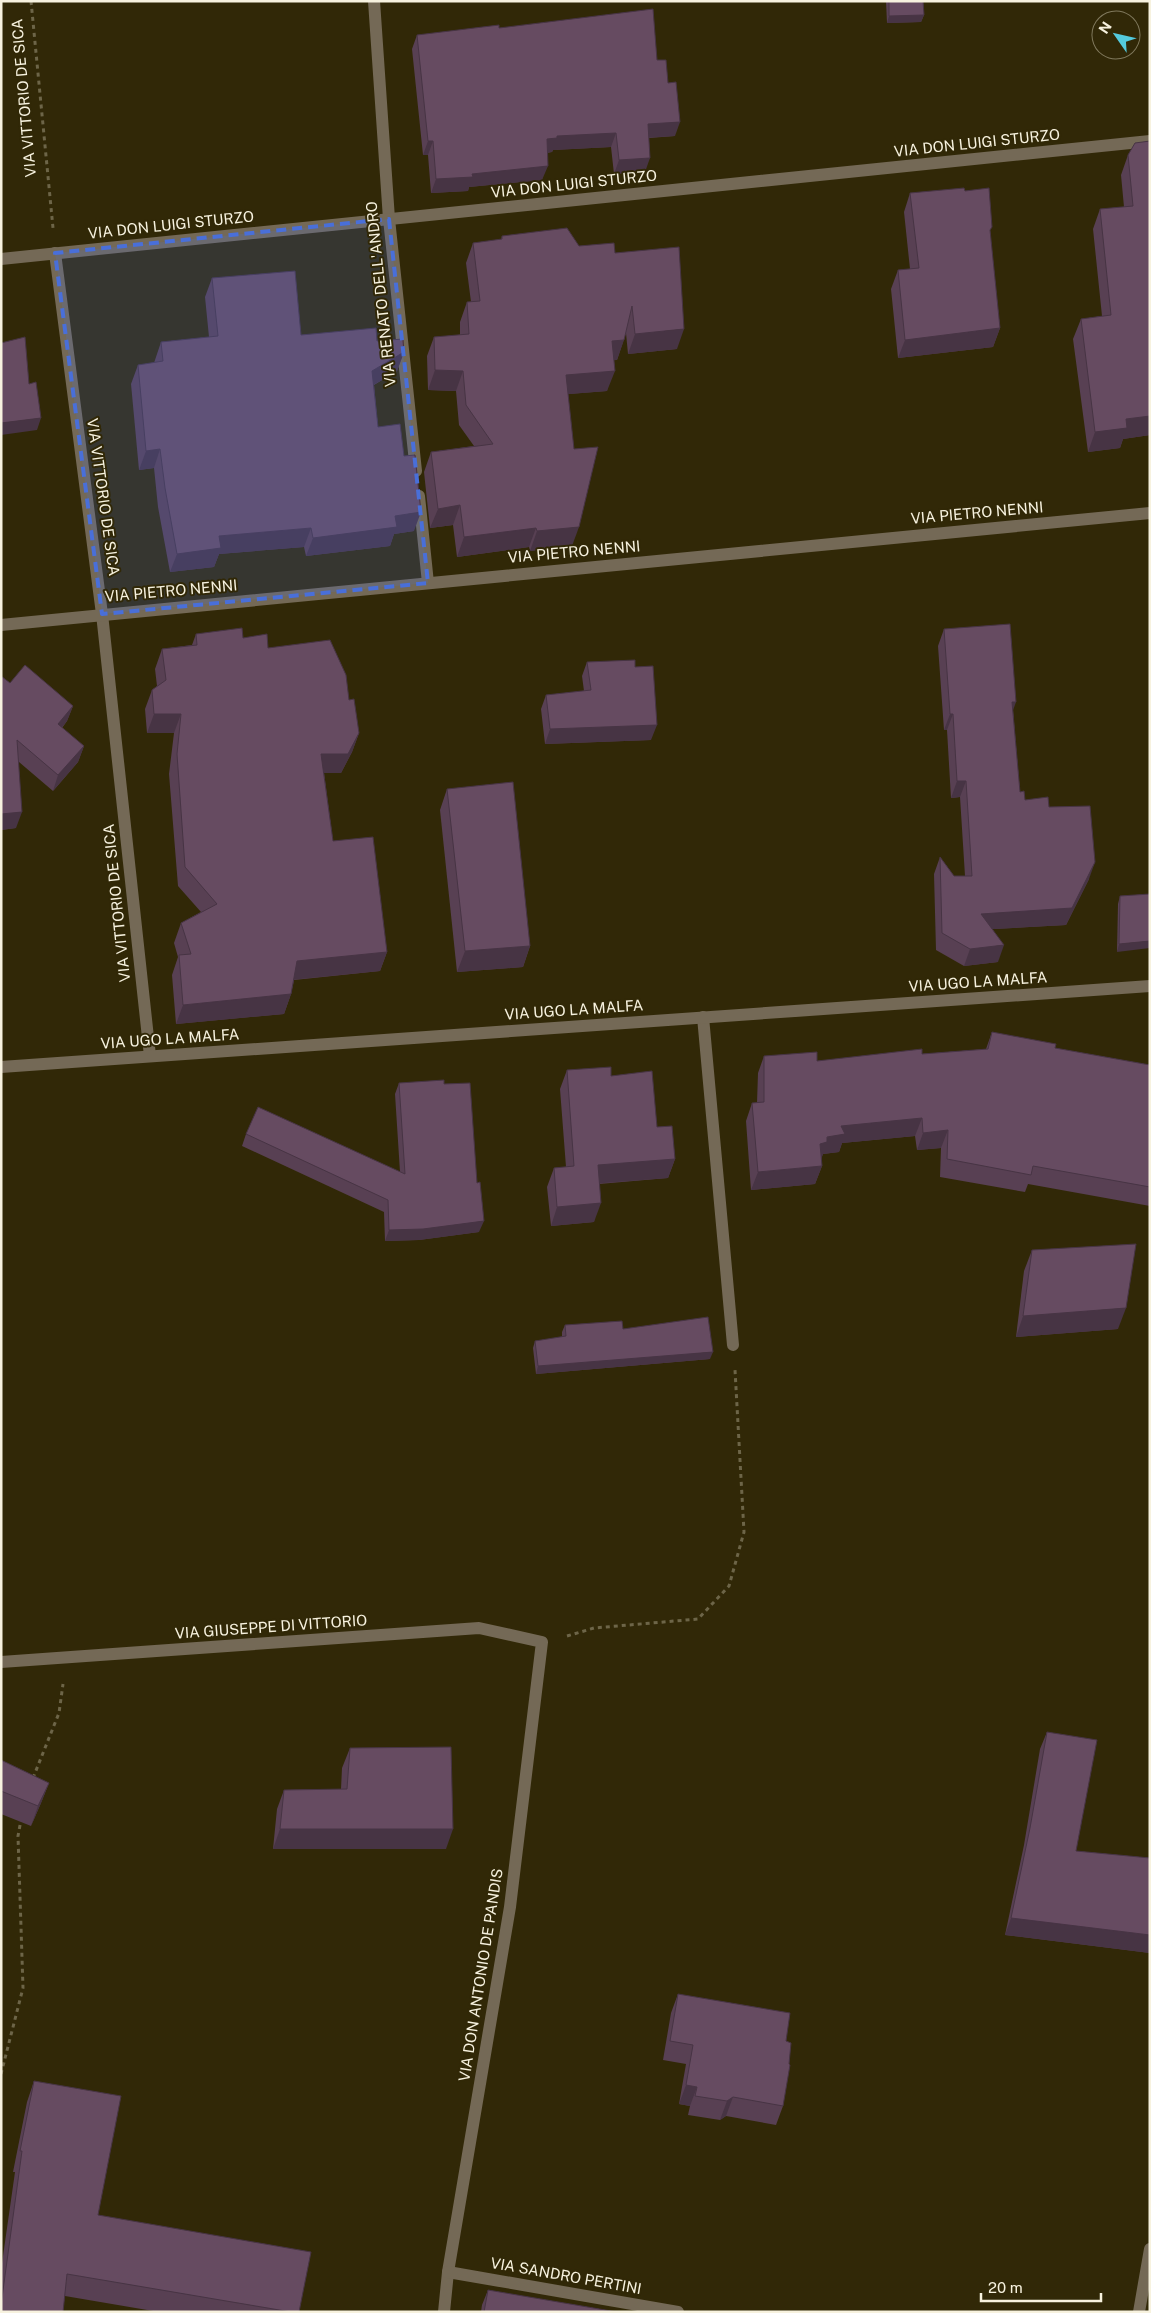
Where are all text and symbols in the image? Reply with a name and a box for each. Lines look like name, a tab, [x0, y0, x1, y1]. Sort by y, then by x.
north arrow	[1091, 10, 1141, 60]
street label: VIA VITTORIO DE SICA	[8, 18, 39, 178]
text: N	[1096, 19, 1115, 37]
street label: VIA DON LUIGI STURZO	[893, 125, 1061, 160]
street label: VIA DON LUIGI STURZO	[490, 166, 658, 201]
street label: VIA RENATO DELL'ANDRO	[362, 200, 399, 388]
street label: VIA DON LUIGI STURZO	[87, 207, 255, 242]
street label: VIA VITTORIO DE SICA	[84, 417, 123, 577]
street label: VIA PIETRO NENNI	[910, 498, 1044, 527]
street label: VIA PIETRO NENNI	[507, 537, 641, 566]
street label: VIA PIETRO NENNI	[104, 576, 238, 605]
street label: VIA VITTORIO DE SICA	[100, 823, 133, 983]
street label: VIA UGO LA MALFA	[908, 968, 1048, 995]
street label: VIA UGO LA MALFA	[504, 996, 644, 1023]
street label: VIA UGO LA MALFA	[100, 1025, 240, 1052]
street label: VIA GIUSEPPE DI VITTORIO	[174, 1611, 368, 1642]
street label: VIA DON ANTONIO DE PANDIS	[455, 1867, 506, 2083]
street label: VIA SANDRO PERTINI	[489, 2254, 643, 2297]
scale bar	[981, 2270, 1101, 2302]
text: 20 m	[988, 2279, 1023, 2296]

